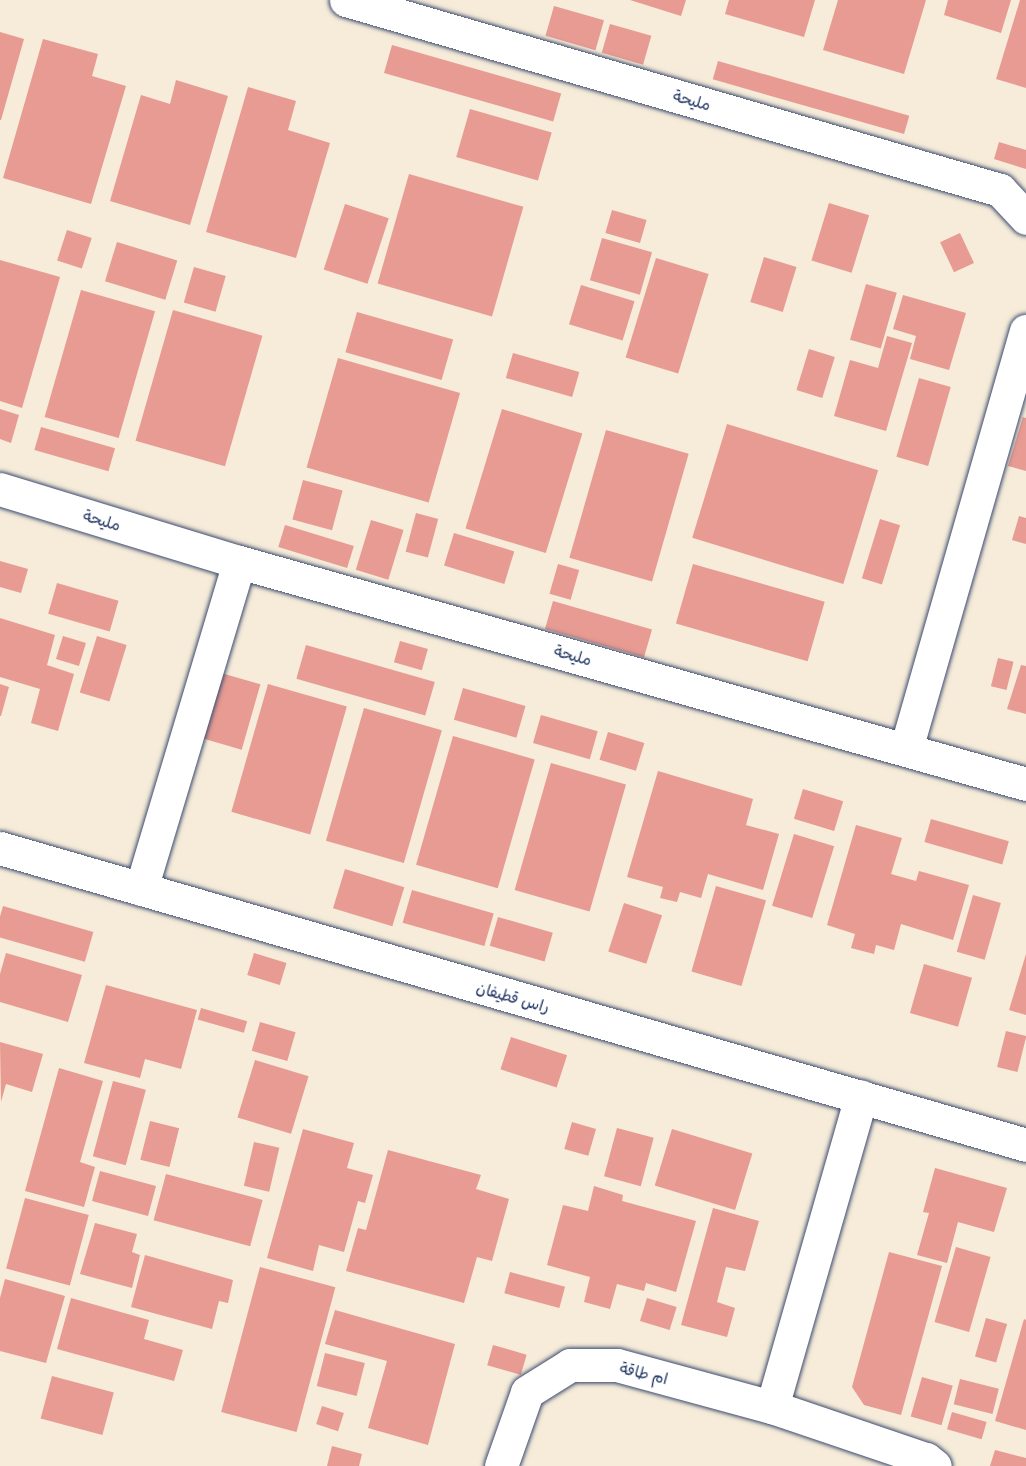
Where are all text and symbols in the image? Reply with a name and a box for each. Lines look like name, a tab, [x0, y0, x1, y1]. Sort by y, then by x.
street label: مليحة	[671, 86, 713, 114]
street label: مليحة	[81, 505, 123, 535]
street label: مليحة	[552, 641, 594, 669]
street label: راس قطيفان	[474, 977, 552, 1017]
street label: ام طاقة	[618, 1358, 670, 1388]

